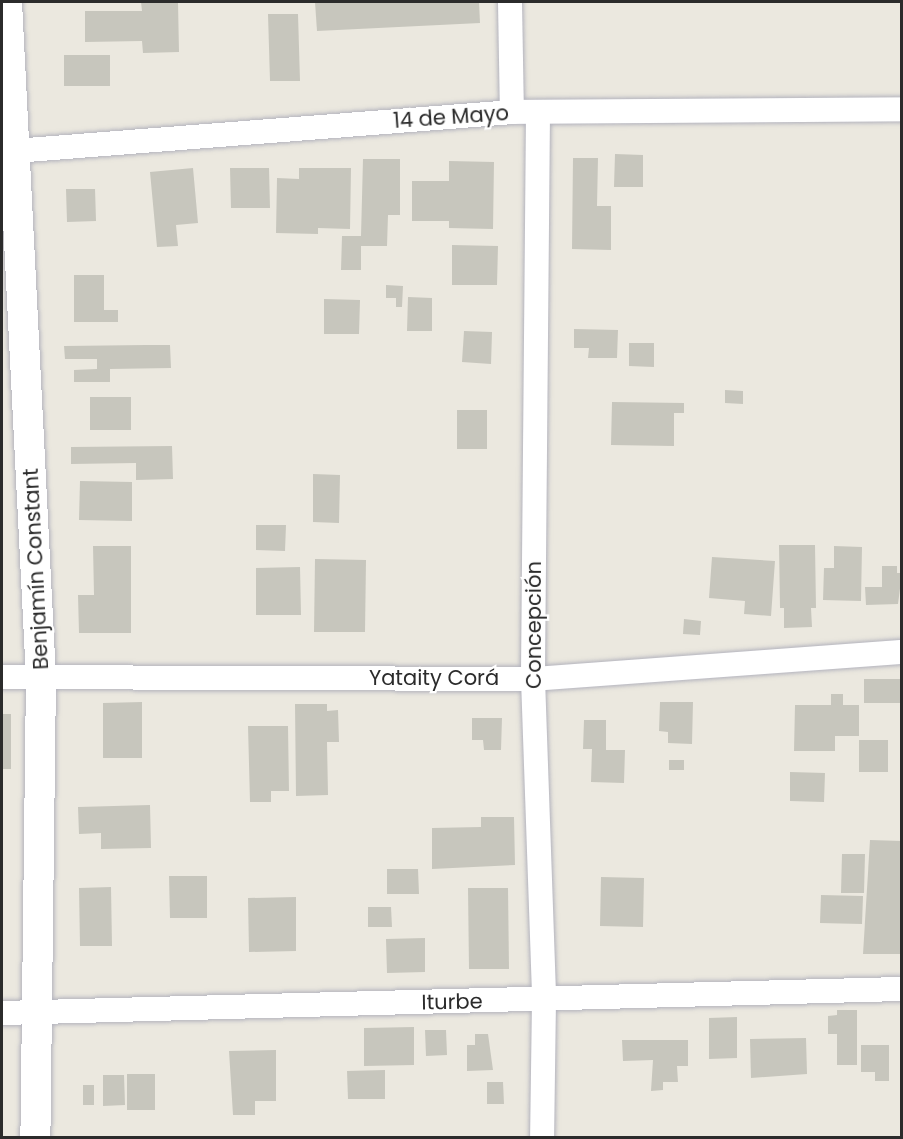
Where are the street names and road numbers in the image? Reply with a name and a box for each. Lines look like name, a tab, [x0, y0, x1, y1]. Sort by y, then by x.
street label: 14 de Mayo	[392, 100, 510, 134]
street label: Benjamín Constant	[18, 468, 54, 670]
street label: Concepción	[521, 561, 547, 689]
street label: Yataity Corá	[369, 665, 499, 691]
street label: Iturbe	[421, 989, 483, 1015]

